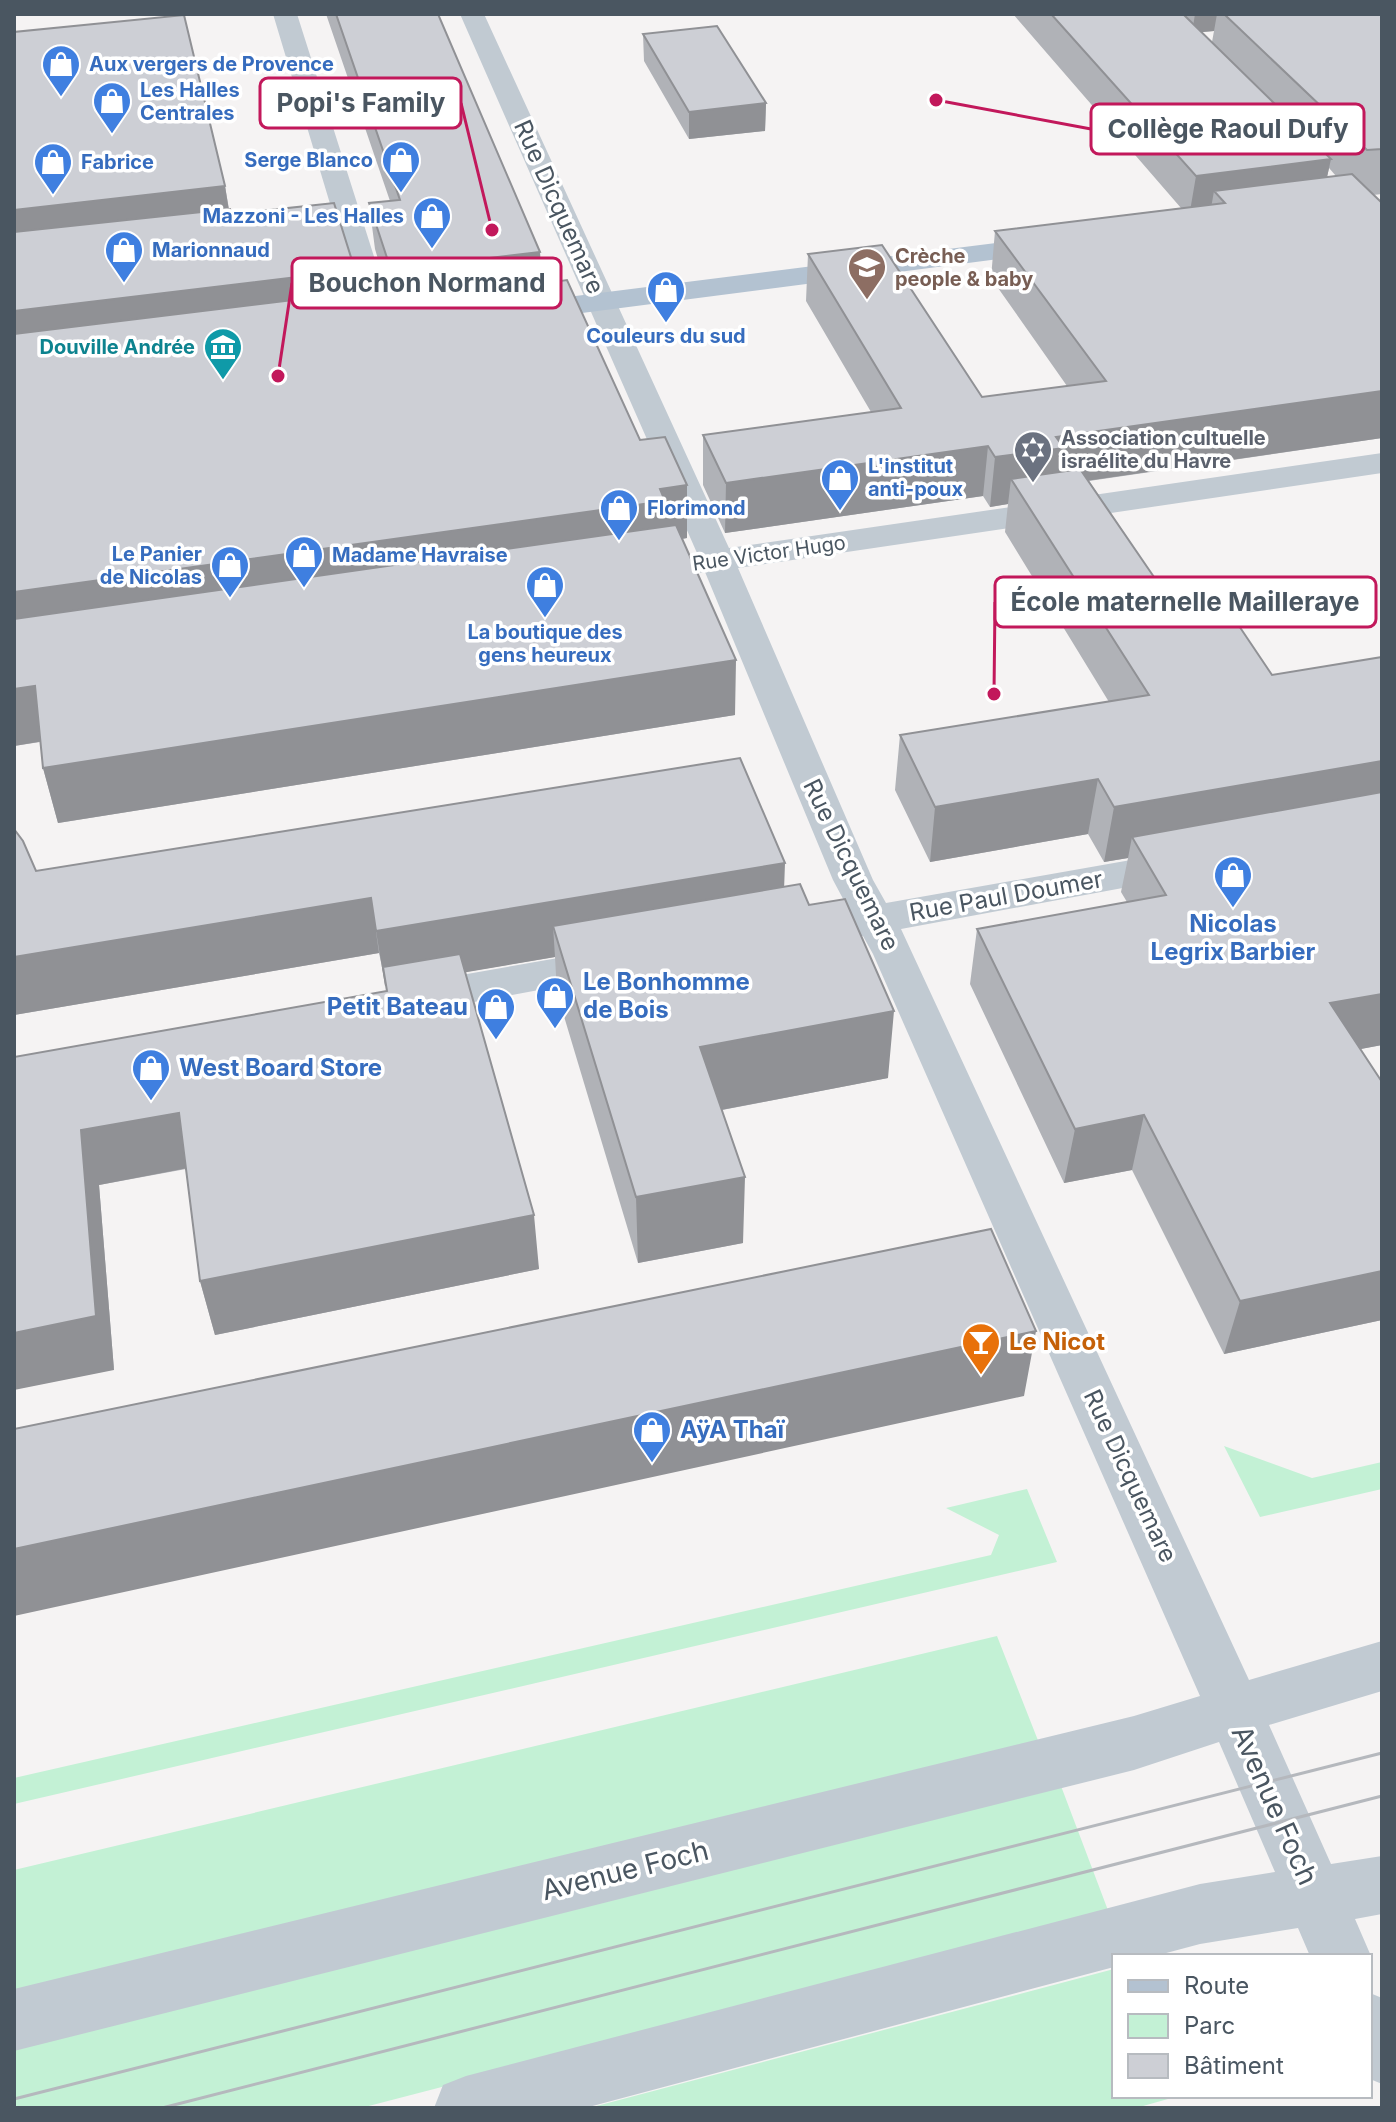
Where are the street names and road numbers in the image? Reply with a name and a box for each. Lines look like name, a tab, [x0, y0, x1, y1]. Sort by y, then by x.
street label: Rue Dicquemare	[508, 115, 611, 298]
street label: Rue Victor Hugo	[691, 530, 847, 576]
street label: Rue Dicquemare	[797, 774, 906, 955]
street label: Rue Paul Doumer	[907, 864, 1105, 927]
street label: Rue Dicquemare	[1078, 1385, 1183, 1567]
street label: Avenue Foch	[1225, 1720, 1325, 1890]
street label: Avenue Foch	[538, 1833, 712, 1907]

